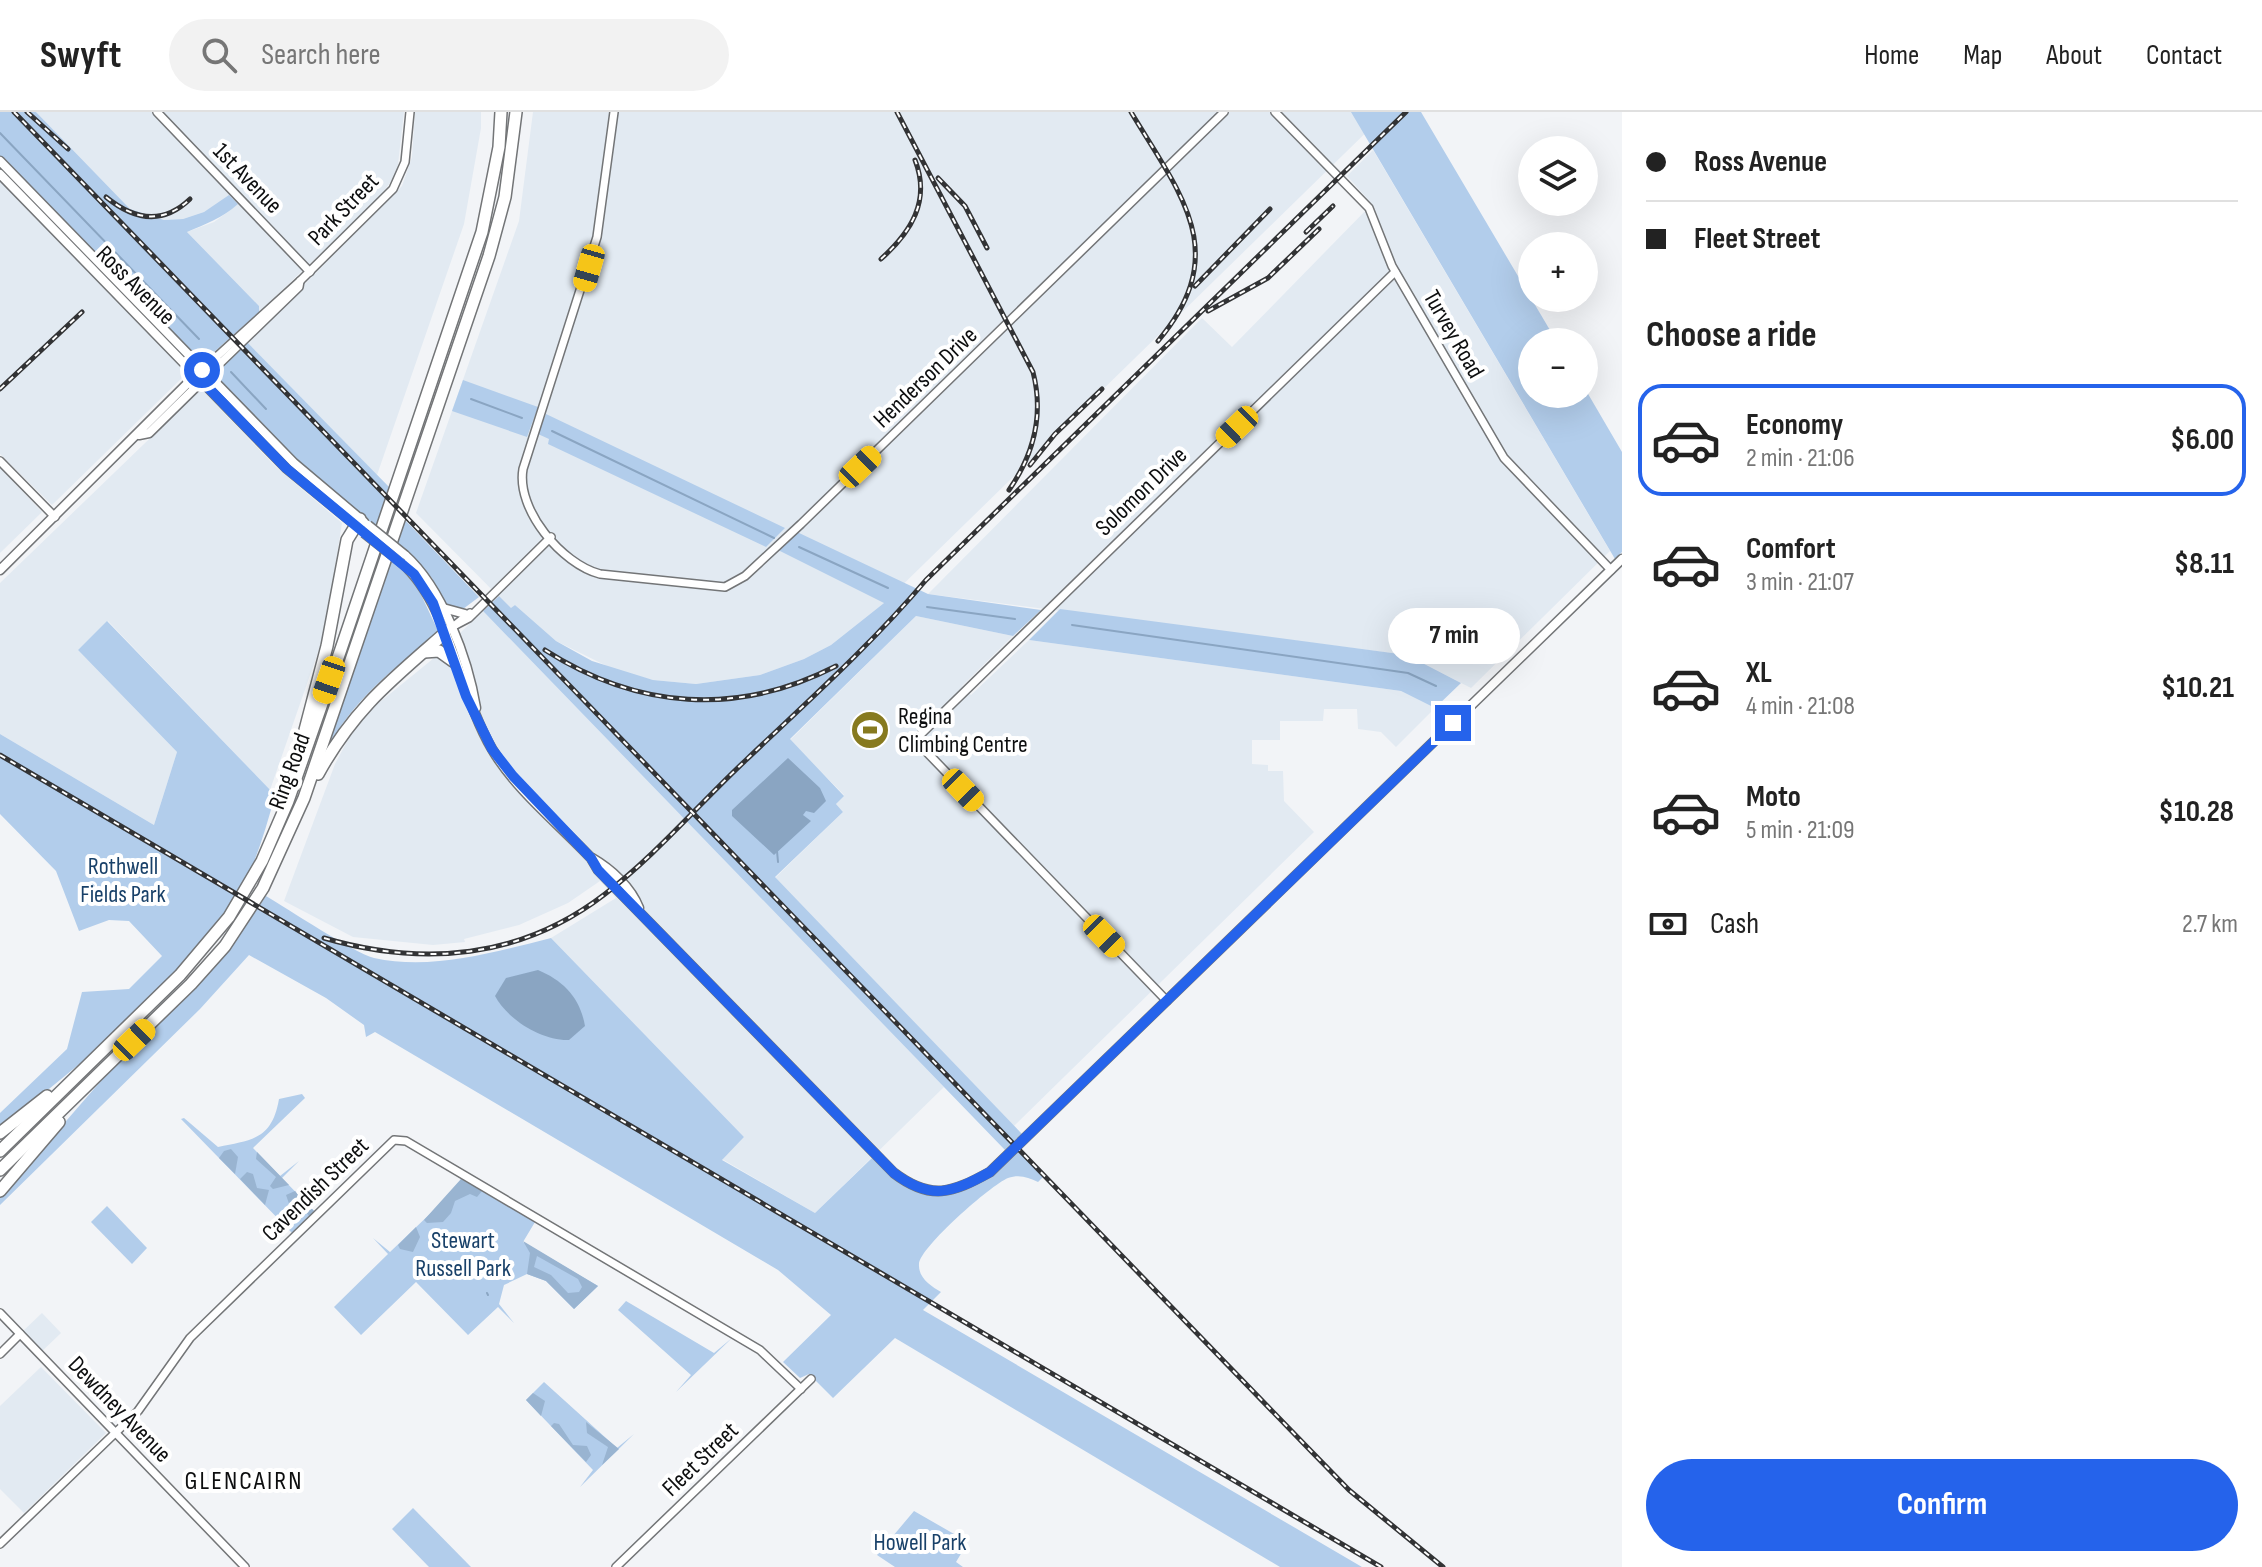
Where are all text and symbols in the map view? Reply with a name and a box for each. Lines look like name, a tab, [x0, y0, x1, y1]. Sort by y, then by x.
search box	[169, 19, 729, 91]
text: Swyft	[40, 33, 121, 78]
icon: search	[197, 33, 241, 77]
text: Search here	[261, 37, 381, 73]
text: Home	[1864, 39, 1919, 72]
text: Map	[1963, 39, 2002, 72]
text: About	[2046, 39, 2102, 72]
text: Contact	[2146, 39, 2222, 72]
map controls	[1518, 136, 1598, 408]
button: layers	[1518, 136, 1598, 216]
street label: 1st Avenue	[207, 137, 288, 220]
text: Ross Avenue	[1694, 144, 1827, 180]
street label: Park Street	[302, 167, 385, 252]
text: Fleet Street	[1694, 221, 1820, 257]
button: +	[1518, 232, 1598, 312]
street label: Ross Avenue	[90, 240, 181, 331]
car	[571, 242, 607, 294]
street label: Turvey Road	[1417, 285, 1490, 383]
text: Choose a ride	[1646, 314, 1817, 357]
street label: Henderson Drive	[867, 321, 983, 434]
button: −	[1518, 328, 1598, 408]
route start	[184, 352, 220, 388]
car	[1211, 402, 1263, 452]
icon: car	[1650, 404, 1722, 476]
text: Economy	[1746, 407, 1843, 443]
text: $6.00	[2170, 422, 2234, 458]
street label: Solomon Drive	[1090, 441, 1193, 542]
car	[834, 442, 886, 492]
text: 2 min · 21:06	[1746, 443, 1855, 474]
icon: car	[1650, 528, 1722, 600]
text: Comfort	[1746, 531, 1836, 567]
text: $8.11	[2174, 546, 2234, 582]
text: 3 min · 21:07	[1746, 567, 1854, 598]
callout: 7 min	[1387, 607, 1519, 663]
text: 7 min	[1429, 620, 1479, 651]
icon: car	[1650, 652, 1722, 724]
car	[310, 653, 348, 707]
text: XL	[1746, 655, 1772, 691]
text: $10.21	[2161, 670, 2234, 706]
text: 4 min · 21:08	[1746, 691, 1855, 722]
place label: Regina Climbing Centre	[898, 702, 1028, 759]
route end	[1435, 705, 1471, 741]
sports icon: Regina Climbing Centre	[849, 709, 891, 751]
street label: Ring Road	[262, 729, 317, 813]
car	[938, 764, 988, 816]
icon: car	[1650, 776, 1722, 848]
text: Moto	[1746, 779, 1801, 815]
text: $10.28	[2159, 794, 2234, 830]
text: 5 min · 21:09	[1746, 815, 1855, 846]
park label: Rothwell Fields Park	[80, 852, 166, 909]
icon: cash	[1646, 902, 1690, 946]
text: Cash	[1710, 906, 1759, 942]
text: 2.7 km	[2182, 909, 2238, 940]
car	[1079, 910, 1129, 962]
car	[108, 1015, 160, 1065]
street label: Cavendish Street	[256, 1131, 375, 1247]
park label: Stewart Russell Park	[415, 1226, 511, 1283]
street label: Dewdney Avenue	[62, 1350, 177, 1468]
street label: Fleet Street	[656, 1416, 744, 1503]
button: Confirm	[1646, 1459, 2238, 1551]
district label: GLENCAIRN	[185, 1466, 303, 1497]
park label: Howell Park	[874, 1528, 966, 1557]

